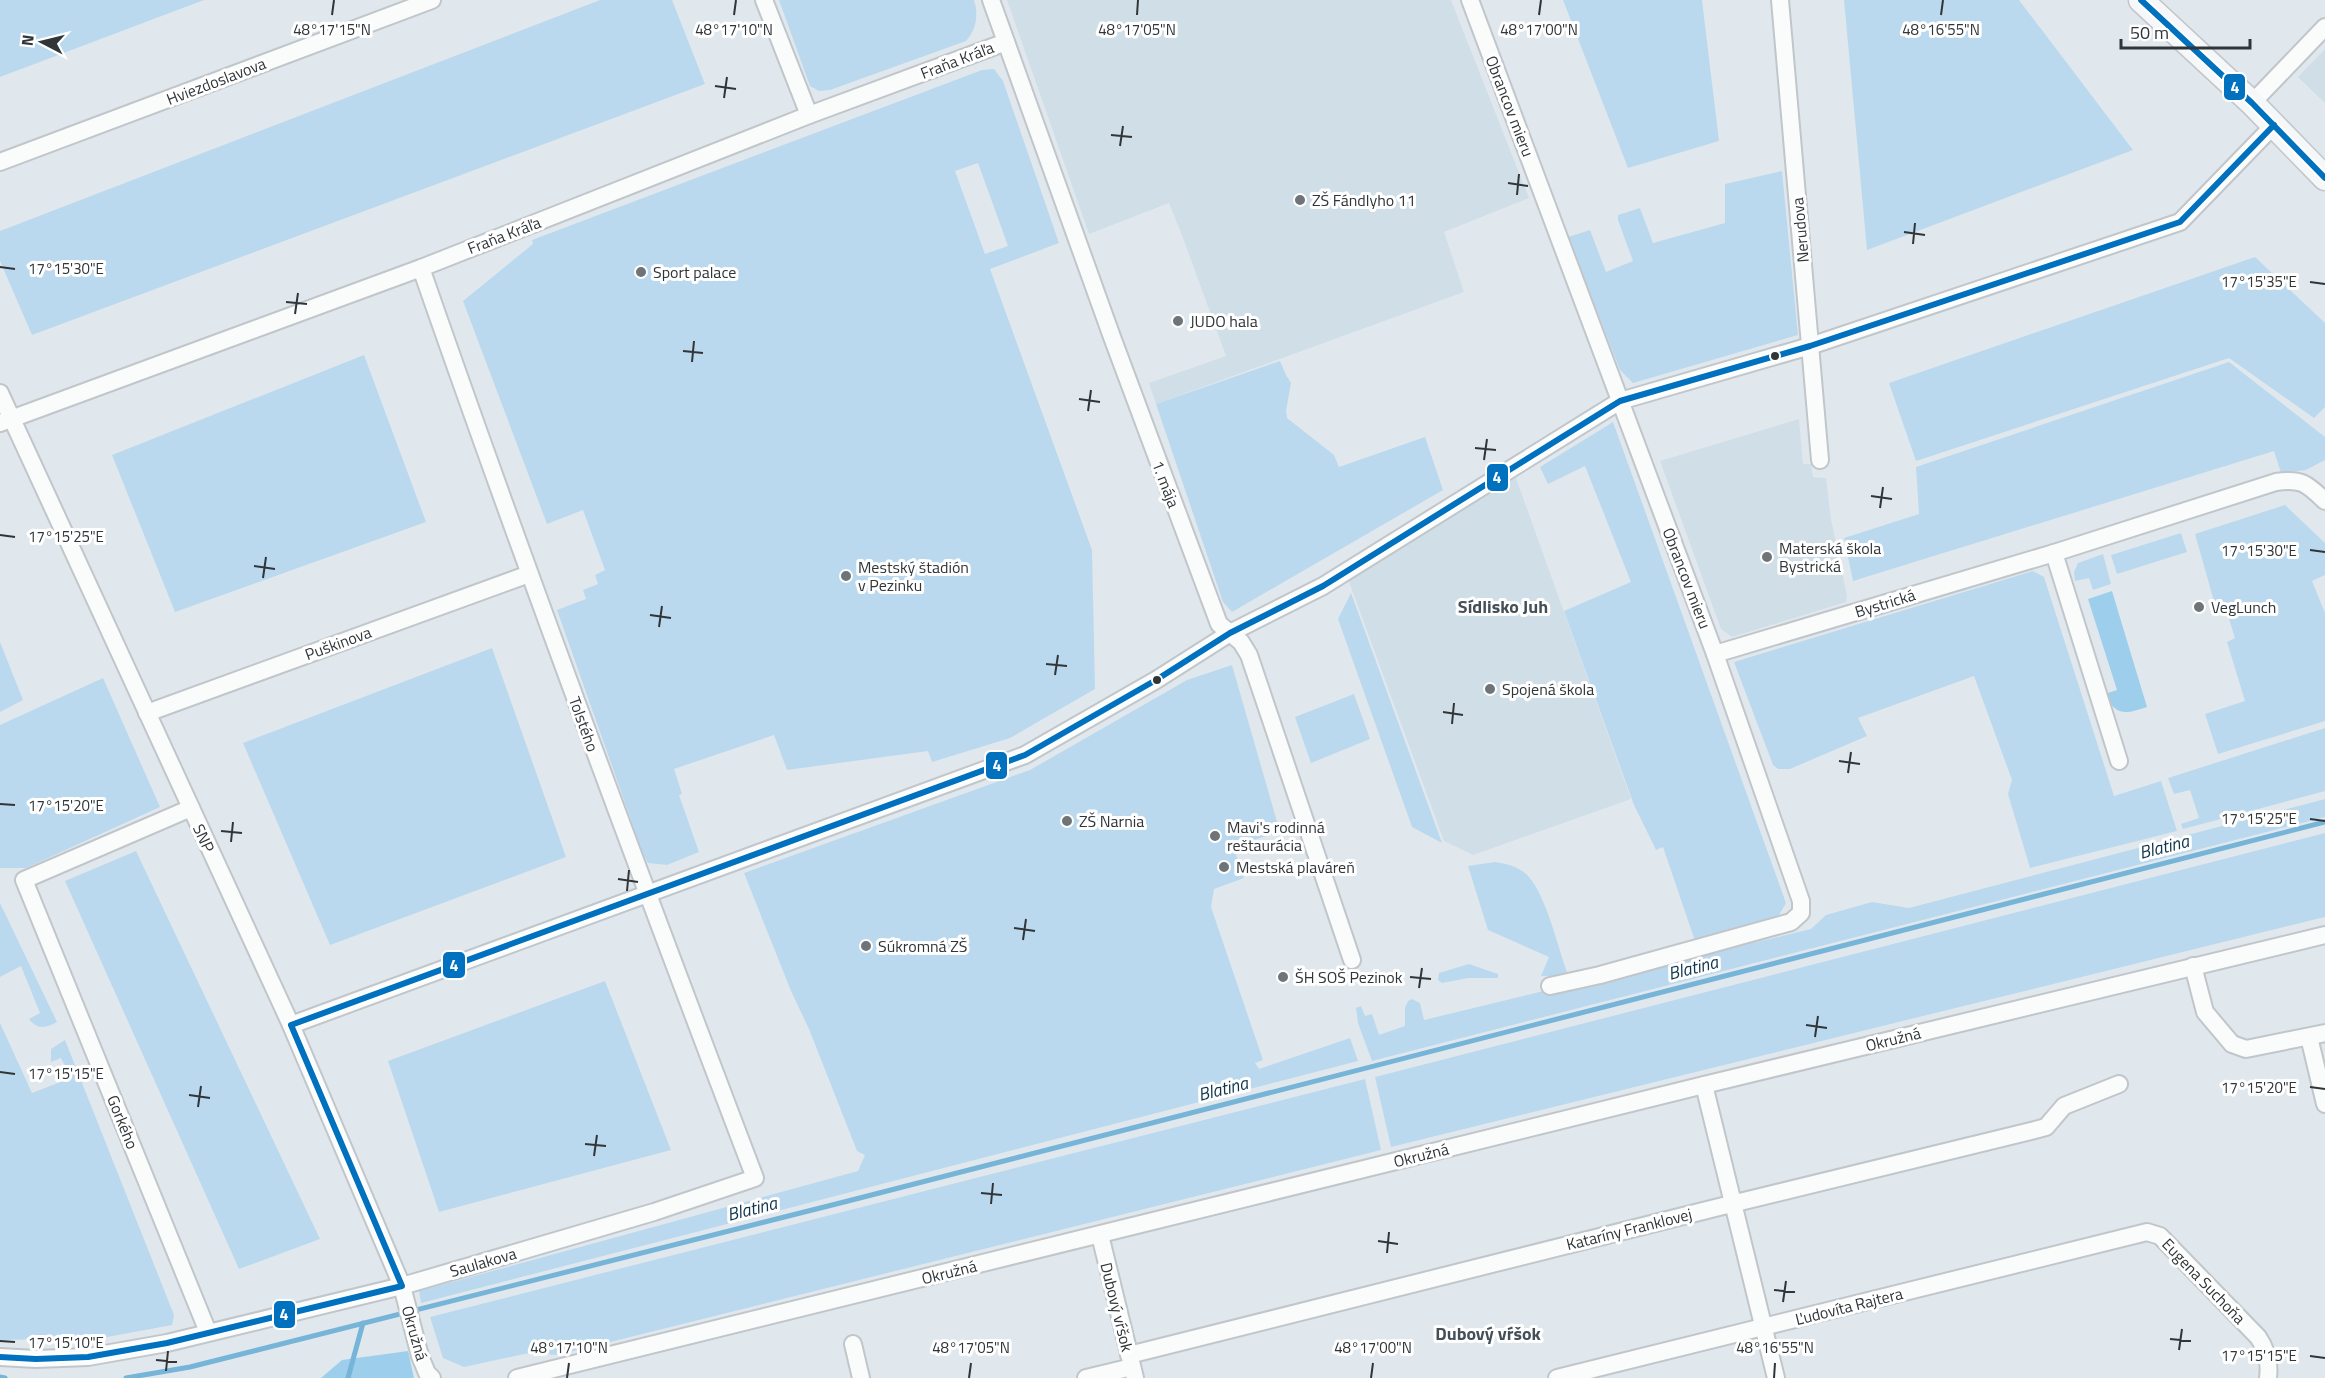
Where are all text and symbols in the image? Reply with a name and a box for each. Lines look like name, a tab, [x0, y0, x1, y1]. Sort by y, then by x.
north arrow	[12, 12, 72, 72]
scale bar	[2121, 12, 2250, 50]
text: 48°17'15"N	[293, 18, 371, 41]
text: 48°17'10"N	[695, 18, 773, 41]
text: 48°17'05"N	[1098, 18, 1176, 41]
text: 48°17'00"N	[1500, 18, 1578, 41]
text: 48°16'55"N	[1902, 18, 1980, 41]
text: 50 m	[2130, 19, 2169, 46]
text: N	[15, 33, 40, 47]
street label: Fraňa Kráľa	[917, 35, 997, 85]
street label: Hviezdoslavova	[163, 51, 269, 111]
street label: Obrancov mieru	[1480, 52, 1540, 160]
line badge: 4	[2223, 73, 2246, 101]
text: 4	[2231, 75, 2240, 99]
place label: ZŠ Fándlyho 11	[1312, 188, 1416, 212]
marker: ZŠ Fándlyho 11	[1293, 193, 1307, 207]
street label: Nerudova	[1785, 196, 1815, 264]
street label: Fraňa Kráľa	[464, 210, 544, 260]
text: 17°15'30"E	[28, 257, 104, 280]
place label: Sport palace	[653, 260, 736, 284]
marker: Sport palace	[634, 265, 648, 279]
text: 17°15'35"E	[2221, 270, 2297, 293]
place label: JUDO hala	[1190, 309, 1258, 333]
marker: JUDO hala	[1171, 314, 1185, 328]
unlabelled marker	[1769, 350, 1781, 362]
street label: 1. mája	[1146, 457, 1186, 511]
line badge: 4	[1486, 463, 1509, 492]
text: 4	[1493, 465, 1502, 489]
street label: Obrancov mieru	[1657, 524, 1717, 632]
text: 17°15'25"E	[28, 525, 104, 548]
place label: Materská škola Bystrická	[1779, 536, 1881, 578]
text: 17°15'30"E	[2221, 539, 2297, 562]
marker: Materská škola Bystrická	[1760, 550, 1774, 564]
place label: Mestský štadión v Pezinku	[858, 555, 969, 597]
marker: Mestský štadión v Pezinku	[839, 569, 853, 583]
street label: Bystrická	[1852, 582, 1918, 624]
district label: Sídlisko Juh	[1458, 593, 1548, 620]
place label: VegLunch	[2211, 595, 2276, 619]
marker: VegLunch	[2192, 600, 2206, 614]
street label: Puškinova	[301, 620, 375, 666]
unlabelled marker	[1151, 674, 1163, 686]
place label: Spojená škola	[1502, 677, 1594, 701]
marker: Spojená škola	[1483, 682, 1497, 696]
street label: Tolstého	[563, 693, 605, 755]
line badge: 4	[985, 751, 1008, 780]
text: 4	[993, 753, 1002, 777]
text: 17°15'20"E	[28, 794, 104, 817]
text: 17°15'25"E	[2221, 807, 2297, 830]
place label: ZŠ Narnia	[1079, 809, 1144, 833]
marker: ZŠ Narnia	[1060, 814, 1074, 828]
place label: Mavi's rodinná reštaurácia	[1227, 815, 1325, 857]
street label: SNP	[187, 820, 221, 856]
water label: Blatina	[2136, 827, 2193, 866]
marker: Mavi's rodinná reštaurácia	[1208, 829, 1222, 843]
place label: Mestská plaváreň	[1236, 855, 1355, 879]
marker: Mestská plaváreň	[1217, 860, 1231, 874]
place label: Súkromná ZŠ	[878, 934, 967, 958]
marker: Súkromná ZŠ	[859, 939, 873, 953]
water label: Blatina	[1665, 948, 1722, 987]
line badge: 4	[442, 951, 466, 979]
text: 4	[450, 953, 459, 977]
place label: ŠH SOŠ Pezinok	[1295, 965, 1403, 989]
marker: ŠH SOŠ Pezinok	[1276, 970, 1290, 984]
street label: Okružná	[1863, 1021, 1923, 1057]
text: 17°15'15"E	[28, 1062, 104, 1085]
water label: Blatina	[1195, 1069, 1252, 1108]
text: 17°15'20"E	[2221, 1076, 2297, 1099]
street label: Gorkého	[101, 1091, 145, 1153]
street label: Okružná	[1391, 1137, 1451, 1173]
water label: Blatina	[724, 1189, 781, 1228]
street label: Kataríny Franklovej	[1564, 1202, 1694, 1256]
street label: Eugena Suchoňa	[2157, 1233, 2251, 1329]
street label: Saulakova	[447, 1241, 519, 1283]
street label: Okružná	[919, 1254, 979, 1290]
street label: Dubový vŕšok	[1094, 1260, 1140, 1355]
street label: Ľudovíta Rajtera	[1793, 1281, 1905, 1331]
line badge: 4	[273, 1300, 296, 1329]
text: 4	[280, 1302, 289, 1326]
street label: Okružná	[396, 1303, 434, 1363]
district label: Dubový vŕšok	[1435, 1320, 1542, 1347]
text: 17°15'10"E	[28, 1331, 104, 1354]
text: 48°17'10"N	[530, 1336, 608, 1359]
text: 48°17'05"N	[932, 1336, 1010, 1359]
text: 48°17'00"N	[1334, 1336, 1412, 1359]
text: 48°16'55"N	[1736, 1336, 1814, 1359]
text: 17°15'15"E	[2221, 1344, 2297, 1367]

